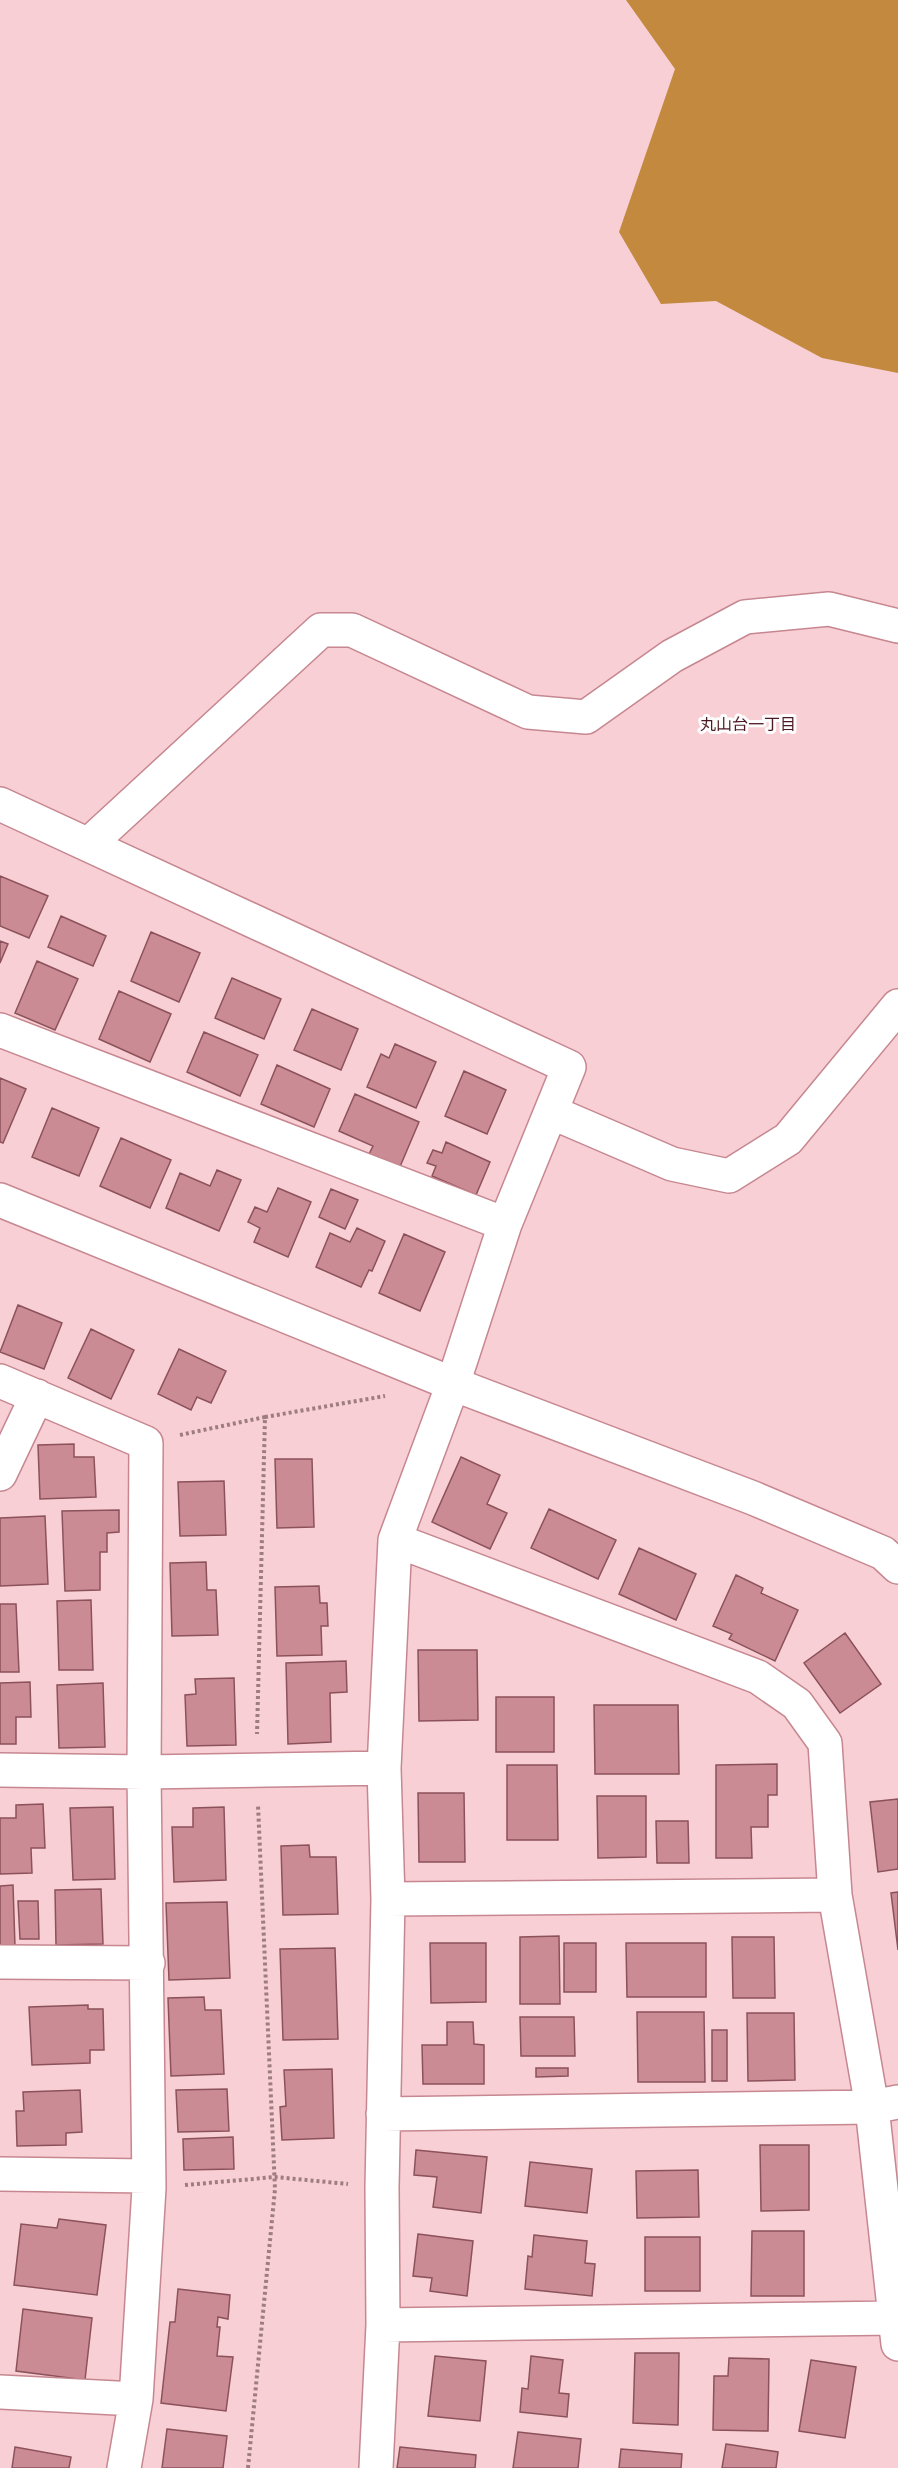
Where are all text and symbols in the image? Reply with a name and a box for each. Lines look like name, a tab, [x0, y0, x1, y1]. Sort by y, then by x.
district label: 丸山台一丁目	[700, 714, 796, 736]

